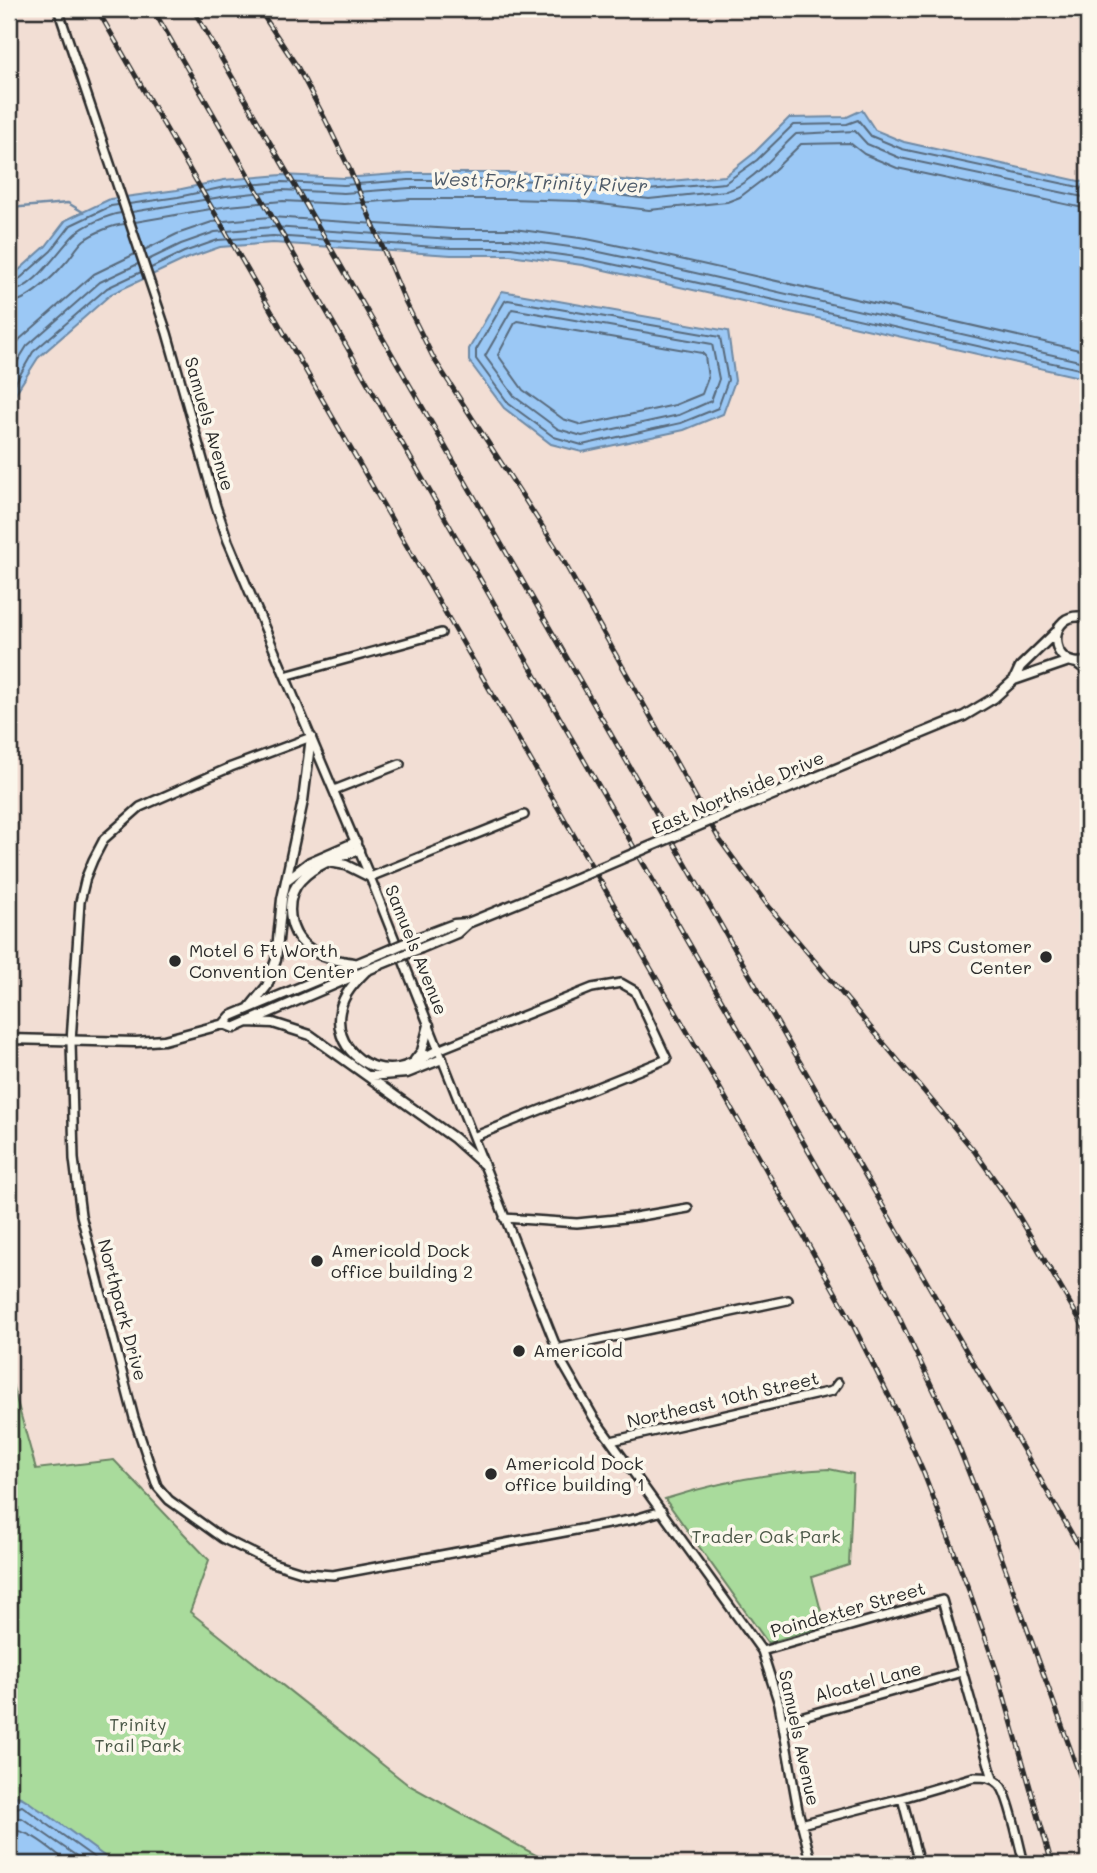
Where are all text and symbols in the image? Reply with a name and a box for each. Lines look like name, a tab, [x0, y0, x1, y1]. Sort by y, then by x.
water label: West Fork Trinity River	[432, 165, 648, 198]
street label: Samuels Avenue	[179, 354, 241, 493]
street label: East Northside Drive	[648, 745, 828, 839]
street label: Samuels Avenue	[380, 881, 454, 1018]
place label: UPS Customer Center	[909, 934, 1032, 979]
place label: Motel 6 Ft Worth Convention Center	[189, 938, 355, 983]
marker: UPS Customer Center	[1038, 949, 1054, 965]
marker: Motel 6 Ft Worth Convention Center	[167, 953, 183, 969]
street label: Northpark Drive	[93, 1236, 153, 1383]
place label: Americold Dock office building 2	[331, 1238, 473, 1283]
marker: Americold Dock office building 2	[309, 1253, 325, 1269]
place label: Americold	[533, 1338, 623, 1362]
marker: Americold	[511, 1343, 527, 1359]
street label: Northeast 10th Street	[625, 1365, 821, 1433]
place label: Americold Dock office building 1	[505, 1451, 645, 1496]
marker: Americold Dock office building 1	[483, 1466, 499, 1482]
park label: Trader Oak Park	[691, 1524, 841, 1548]
street label: Poindexter Street	[768, 1575, 928, 1643]
street label: Alcatel Lane	[812, 1655, 924, 1707]
street label: Samuels Avenue	[774, 1668, 826, 1808]
park label: Trinity Trail Park	[95, 1712, 181, 1757]

